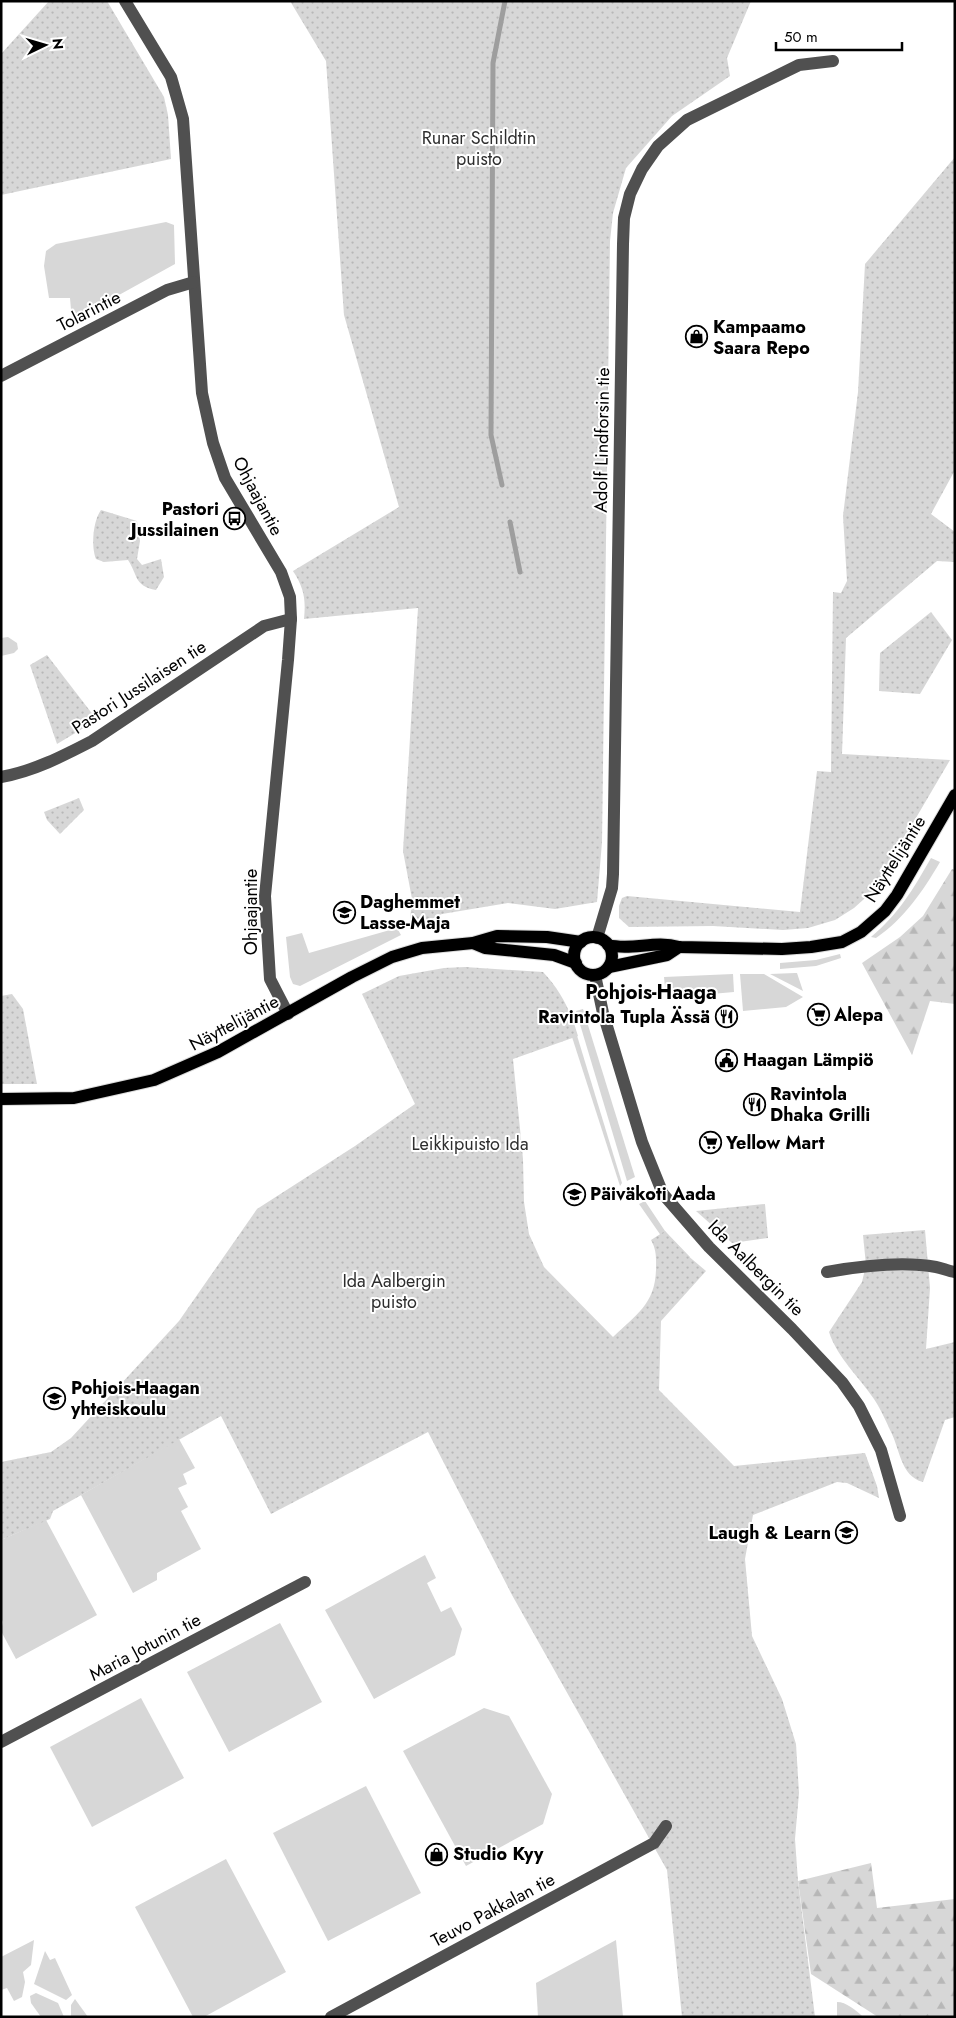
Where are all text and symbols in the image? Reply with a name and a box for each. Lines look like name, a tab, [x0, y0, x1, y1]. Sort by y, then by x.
north arrow	[20, 20, 70, 70]
scale bar	[776, 20, 902, 52]
text: 50 m	[784, 26, 818, 48]
text: N	[48, 37, 68, 50]
park label: Runar Schildtin puisto	[422, 125, 536, 172]
street label: Tolarintie	[53, 284, 125, 338]
place label: Kampaamo Saara Repo	[713, 314, 810, 361]
shop icon: Kampaamo Saara Repo	[685, 325, 709, 349]
street label: Adolf Lindforsin tie	[588, 367, 616, 513]
street label: Ohjaajantie	[226, 452, 290, 540]
place label: Pastori Jussilainen	[128, 496, 219, 543]
bus stop icon: Pastori Jussilainen	[223, 507, 247, 531]
street label: Pastori Jussilaisen tie	[67, 634, 211, 740]
street label: Näyttelijäntie	[858, 810, 932, 908]
street label: Ohjaajantie	[238, 869, 264, 955]
place label: Daghemmet Lasse-Maja	[360, 889, 460, 936]
school or university icon: Daghemmet Lasse-Maja	[332, 900, 356, 924]
district label: Pohjois-Haaga	[585, 978, 717, 1007]
street label: Näyttelijäntie	[185, 988, 283, 1058]
place label: Alepa	[833, 1002, 883, 1028]
supermarket icon: Alepa	[806, 1003, 830, 1027]
place label: Ravintola Tupla Ässä	[538, 1004, 710, 1030]
restaurant icon: Ravintola Tupla Ässä	[714, 1005, 738, 1029]
place label: Haagan Lämpiö	[743, 1047, 874, 1073]
public building icon: Haagan Lämpiö	[715, 1048, 739, 1072]
place label: Ravintola Dhaka Grilli	[770, 1081, 870, 1128]
restaurant icon: Ravintola Dhaka Grilli	[742, 1092, 766, 1116]
place label: Yellow Mart	[725, 1130, 825, 1156]
park label: Leikkipuisto Ida	[411, 1131, 529, 1157]
supermarket icon: Yellow Mart	[698, 1131, 722, 1155]
place label: Päiväkoti Aada	[590, 1181, 716, 1207]
school or university icon: Päiväkoti Aada	[562, 1182, 586, 1206]
street label: Ida Aalbergin tie	[702, 1214, 810, 1322]
park label: Ida Aalbergin puisto	[342, 1268, 446, 1315]
place label: Pohjois-Haagan yhteiskoulu	[70, 1375, 200, 1422]
school or university icon: Pohjois-Haagan yhteiskoulu	[43, 1386, 67, 1410]
place label: Laugh & Learn	[709, 1520, 831, 1546]
school or university icon: Laugh & Learn	[835, 1521, 859, 1545]
street label: Maria Jotunin tie	[84, 1607, 206, 1687]
place label: Studio Kyy	[453, 1841, 544, 1867]
shop icon: Studio Kyy	[425, 1842, 449, 1866]
street label: Teuvo Pakkalan tie	[427, 1866, 559, 1954]

